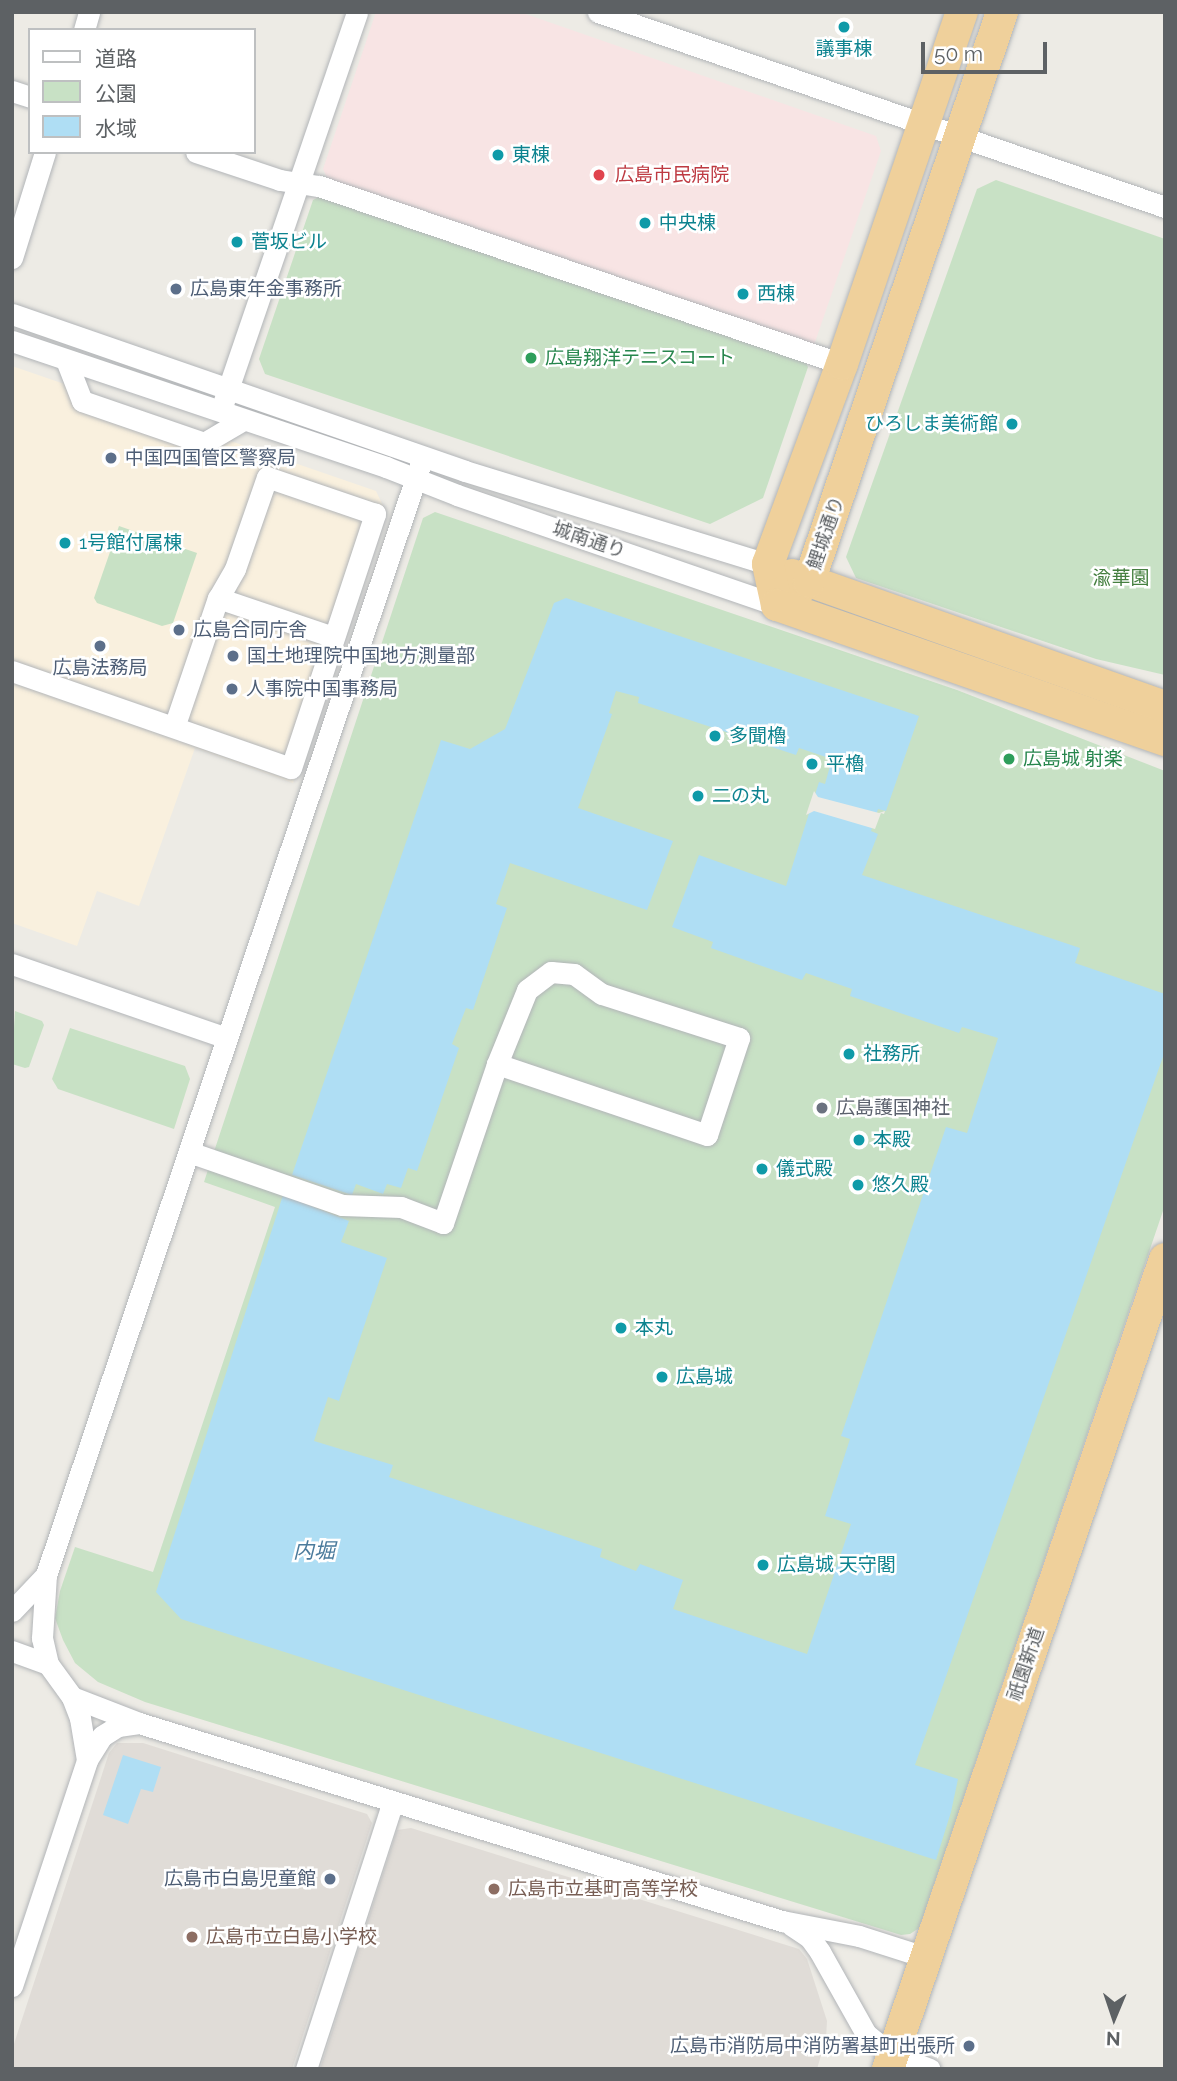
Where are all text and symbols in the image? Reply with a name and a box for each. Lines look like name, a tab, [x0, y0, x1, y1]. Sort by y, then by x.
marker: 議事棟	[836, 19, 852, 35]
legend	[28, 28, 256, 154]
scale bar	[925, 28, 1051, 72]
place label: 議事棟	[816, 38, 872, 60]
text: 50 m	[934, 41, 983, 66]
text: 道路	[95, 46, 137, 71]
text: 公園	[95, 81, 137, 106]
text: 水域	[95, 116, 137, 141]
place label: 東棟	[512, 144, 550, 166]
marker: 東棟	[490, 147, 506, 163]
place label: 広島市民病院	[615, 164, 729, 186]
marker: 広島市民病院	[589, 165, 609, 185]
place label: 中央棟	[659, 212, 716, 234]
marker: 中央棟	[637, 215, 653, 231]
place label: 菅坂ビル	[251, 231, 327, 253]
marker: 菅坂ビル	[229, 234, 245, 250]
place label: 広島東年金事務所	[190, 278, 342, 300]
marker: 広島東年金事務所	[168, 281, 184, 297]
place label: 西棟	[757, 283, 795, 305]
marker: 西棟	[735, 286, 751, 302]
place label: 広島翔洋テニスコート	[545, 347, 735, 369]
marker: 広島翔洋テニスコート	[523, 350, 539, 366]
place label: ひろしま美術館	[865, 413, 998, 435]
marker: ひろしま美術館	[1004, 416, 1020, 432]
place label: 中国四国管区警察局	[125, 447, 296, 469]
marker: 中国四国管区警察局	[103, 450, 119, 466]
street label: 鯉城通り	[803, 493, 849, 573]
street label: 城南通り	[549, 517, 629, 563]
place label: 1号館付属棟	[79, 532, 182, 554]
marker: 1号館付属棟	[57, 535, 73, 551]
park label: 渝華園	[1093, 567, 1149, 589]
place label: 広島合同庁舎	[193, 619, 307, 641]
marker: 広島合同庁舎	[171, 622, 187, 638]
marker: 広島法務局	[92, 638, 108, 654]
place label: 国土地理院中国地方測量部	[247, 645, 475, 667]
marker: 国土地理院中国地方測量部	[225, 648, 241, 664]
place label: 広島法務局	[53, 657, 147, 679]
place label: 人事院中国事務局	[246, 678, 398, 700]
marker: 人事院中国事務局	[224, 681, 240, 697]
place label: 多聞櫓	[729, 725, 786, 747]
marker: 多聞櫓	[707, 728, 723, 744]
place label: 広島城 射楽	[1023, 748, 1123, 770]
marker: 広島城 射楽	[1001, 751, 1017, 767]
place label: 平櫓	[826, 753, 864, 775]
marker: 平櫓	[804, 756, 820, 772]
place label: 二の丸	[712, 785, 769, 807]
marker: 二の丸	[690, 788, 706, 804]
place label: 社務所	[863, 1043, 920, 1065]
marker: 社務所	[841, 1046, 857, 1062]
place label: 広島護国神社	[836, 1097, 950, 1119]
marker: 広島護国神社	[814, 1100, 830, 1116]
place label: 本殿	[873, 1129, 911, 1151]
marker: 本殿	[851, 1132, 867, 1148]
place label: 儀式殿	[776, 1158, 833, 1180]
marker: 儀式殿	[754, 1161, 770, 1177]
place label: 悠久殿	[872, 1174, 929, 1196]
marker: 悠久殿	[850, 1177, 866, 1193]
place label: 本丸	[635, 1317, 673, 1339]
marker: 本丸	[613, 1320, 629, 1336]
place label: 広島城	[676, 1366, 733, 1388]
marker: 広島城	[654, 1369, 670, 1385]
water label: 内堀	[293, 1538, 335, 1564]
place label: 広島城 天守閣	[777, 1554, 896, 1576]
marker: 広島城 天守閣	[755, 1557, 771, 1573]
street label: 祇園新道	[1003, 1624, 1049, 1704]
place label: 広島市白島児童館	[164, 1868, 316, 1890]
marker: 広島市白島児童館	[322, 1871, 338, 1887]
place label: 広島市立基町高等学校	[508, 1878, 698, 1900]
marker: 広島市立基町高等学校	[486, 1881, 502, 1897]
place label: 広島市立白島小学校	[206, 1926, 377, 1948]
marker: 広島市立白島小学校	[184, 1929, 200, 1945]
north arrow	[1079, 1983, 1149, 2053]
text: N	[1106, 2028, 1121, 2050]
place label: 広島市消防局中消防署基町出張所	[670, 2035, 955, 2057]
marker: 広島市消防局中消防署基町出張所	[961, 2038, 977, 2054]

